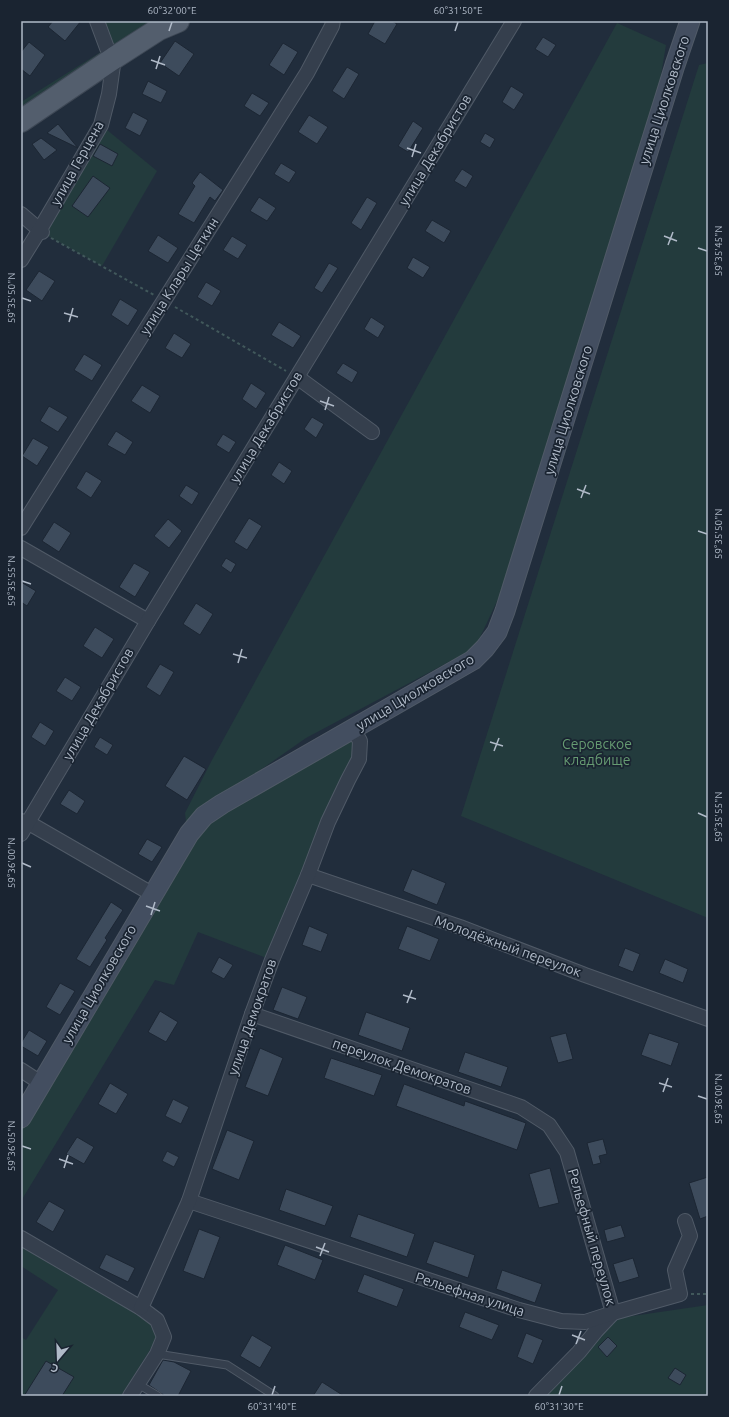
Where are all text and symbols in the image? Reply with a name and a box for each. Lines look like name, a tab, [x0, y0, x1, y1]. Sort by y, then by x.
text: 60°32'00"E	[147, 5, 197, 16]
text: 60°31'50"E	[433, 5, 483, 16]
street label: улица Циолковского	[636, 34, 692, 166]
street label: улица Декабристов	[395, 91, 475, 209]
street label: улица Герцена	[47, 118, 107, 208]
street label: улица Клары Цеткин	[136, 214, 222, 338]
text: 59°35'45"N	[713, 226, 724, 276]
text: 59°35'50"N	[6, 273, 17, 323]
street label: улица Циолковского	[541, 343, 595, 477]
street label: улица Декабристов	[226, 368, 306, 486]
text: 59°35'50"N	[713, 509, 724, 559]
text: 59°35'55"N	[6, 556, 17, 606]
street label: улица Декабристов	[59, 645, 137, 763]
street label: улица Циолковского	[353, 651, 477, 733]
park label: Серовское кладбище	[562, 736, 632, 768]
text: 59°35'55"N	[713, 792, 724, 842]
text: 59°36'00"N	[6, 838, 17, 888]
street label: Молодёжный переулок	[432, 912, 584, 980]
street label: улица Циолковского	[58, 922, 140, 1046]
street label: улица Демократов	[225, 957, 279, 1077]
street label: переулок Демократов	[331, 1035, 473, 1097]
text: 59°36'00"N	[713, 1074, 724, 1124]
text: 59°36'05"N	[6, 1121, 17, 1171]
street label: Рельефный переулок	[565, 1167, 619, 1307]
street label: Рельефная улица	[413, 1269, 527, 1319]
north arrow	[38, 1339, 78, 1379]
text: С	[49, 1362, 60, 1375]
text: 60°31'40"E	[247, 1401, 297, 1412]
text: 60°31'30"E	[534, 1401, 584, 1412]

